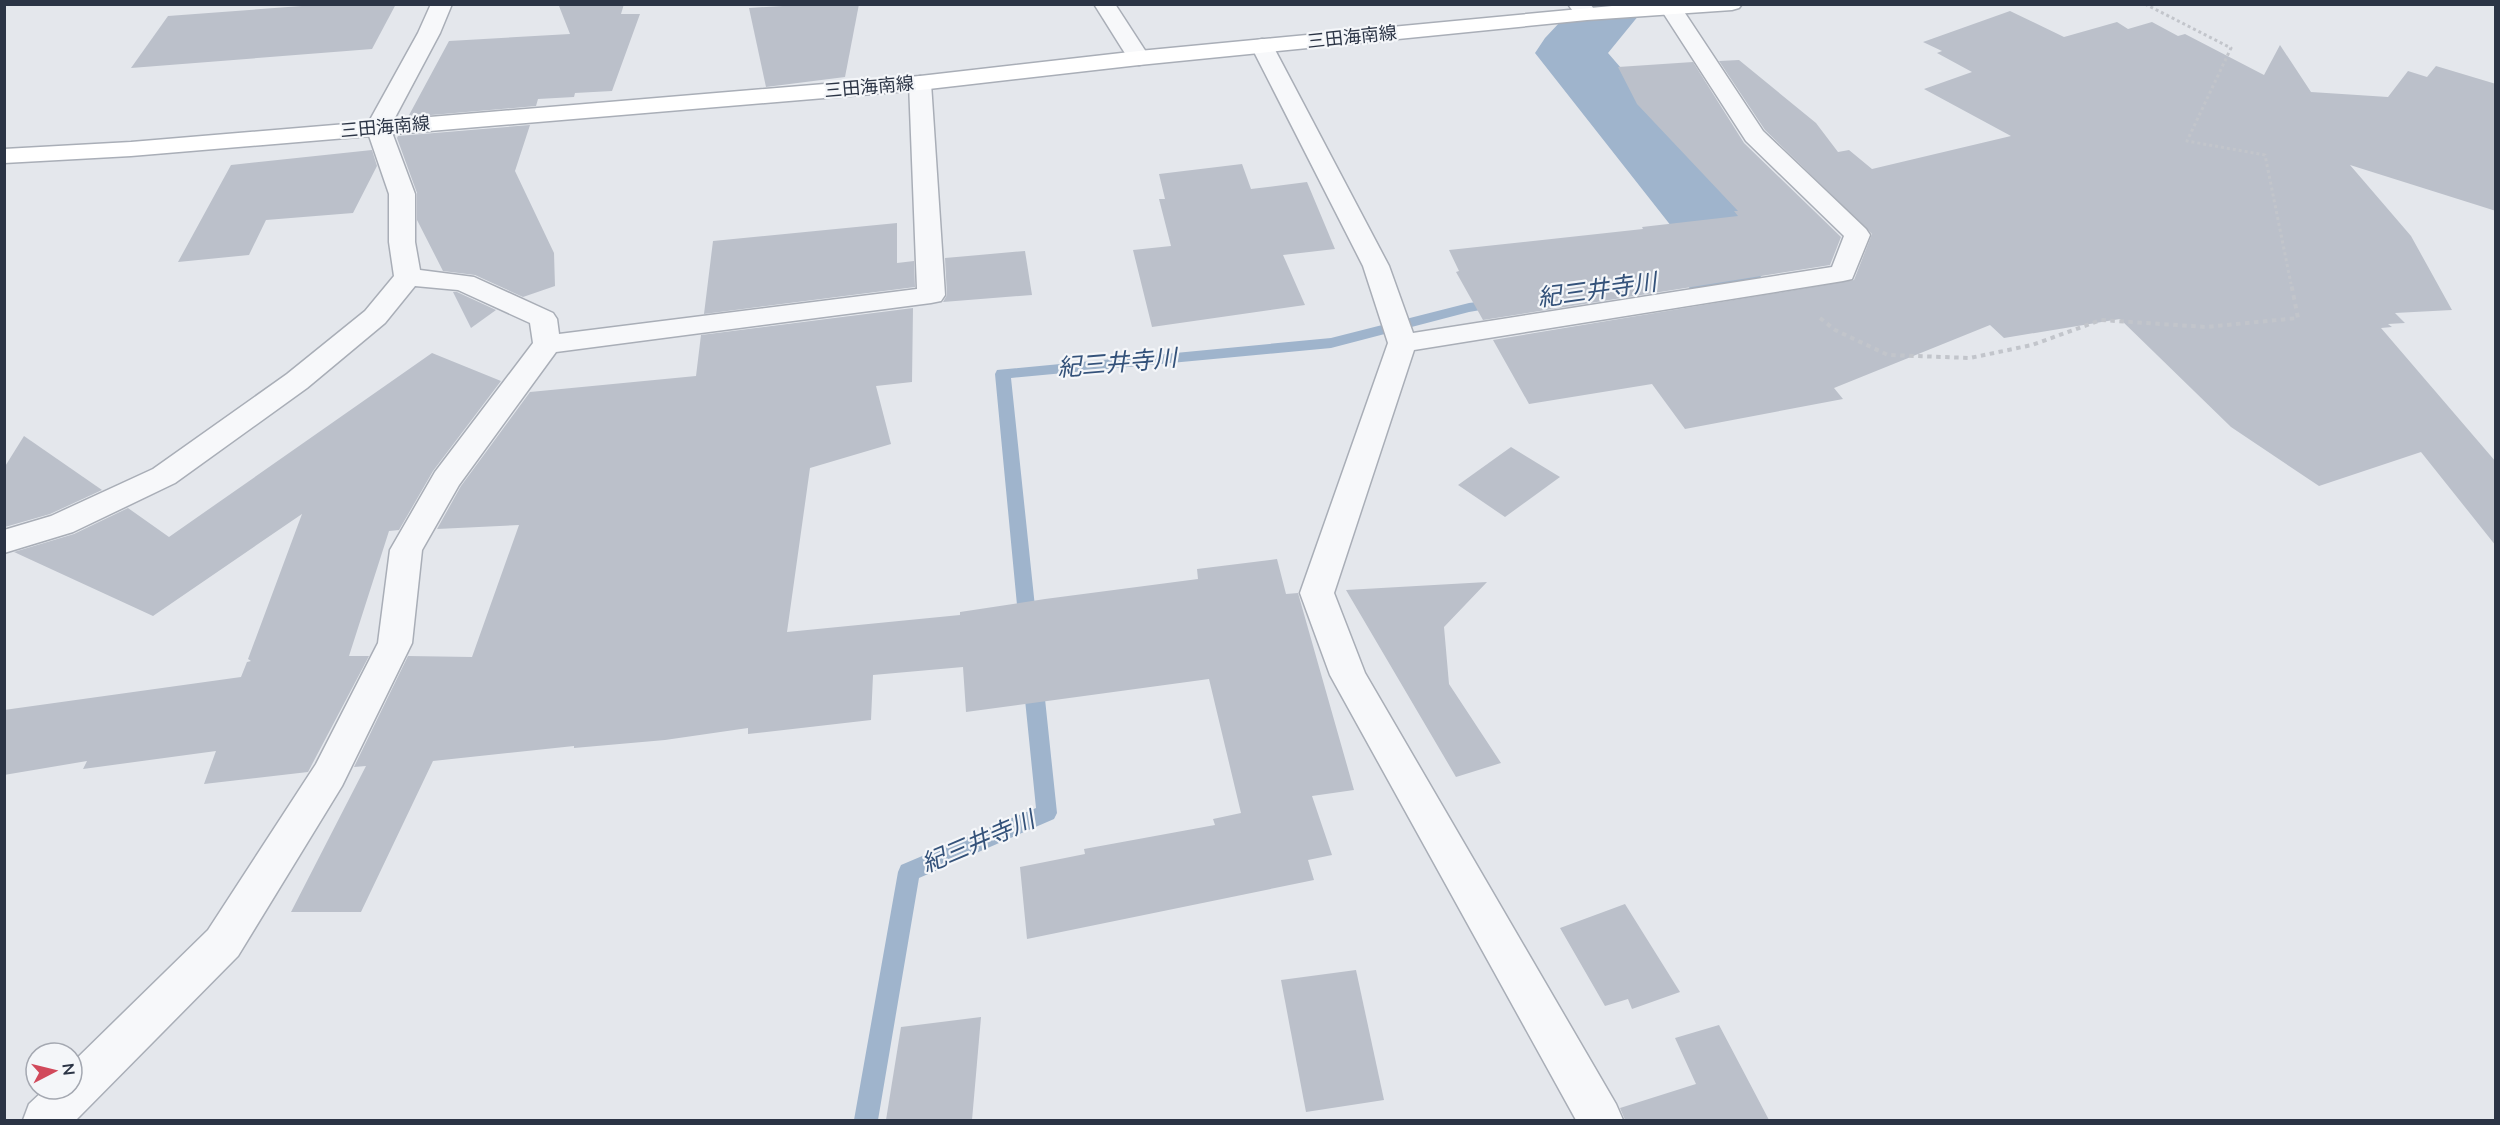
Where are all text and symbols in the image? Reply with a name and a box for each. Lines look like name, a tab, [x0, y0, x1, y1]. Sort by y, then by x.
street label: 三田海南線	[1306, 20, 1398, 53]
street label: 三田海南線	[823, 71, 915, 102]
street label: 三田海南線	[339, 111, 431, 142]
water label: 紀三井寺川	[1535, 265, 1661, 312]
water label: 紀三井寺川	[1056, 342, 1181, 382]
water label: 紀三井寺川	[917, 803, 1041, 878]
north arrow	[24, 1041, 84, 1101]
text: N	[58, 1062, 80, 1076]

